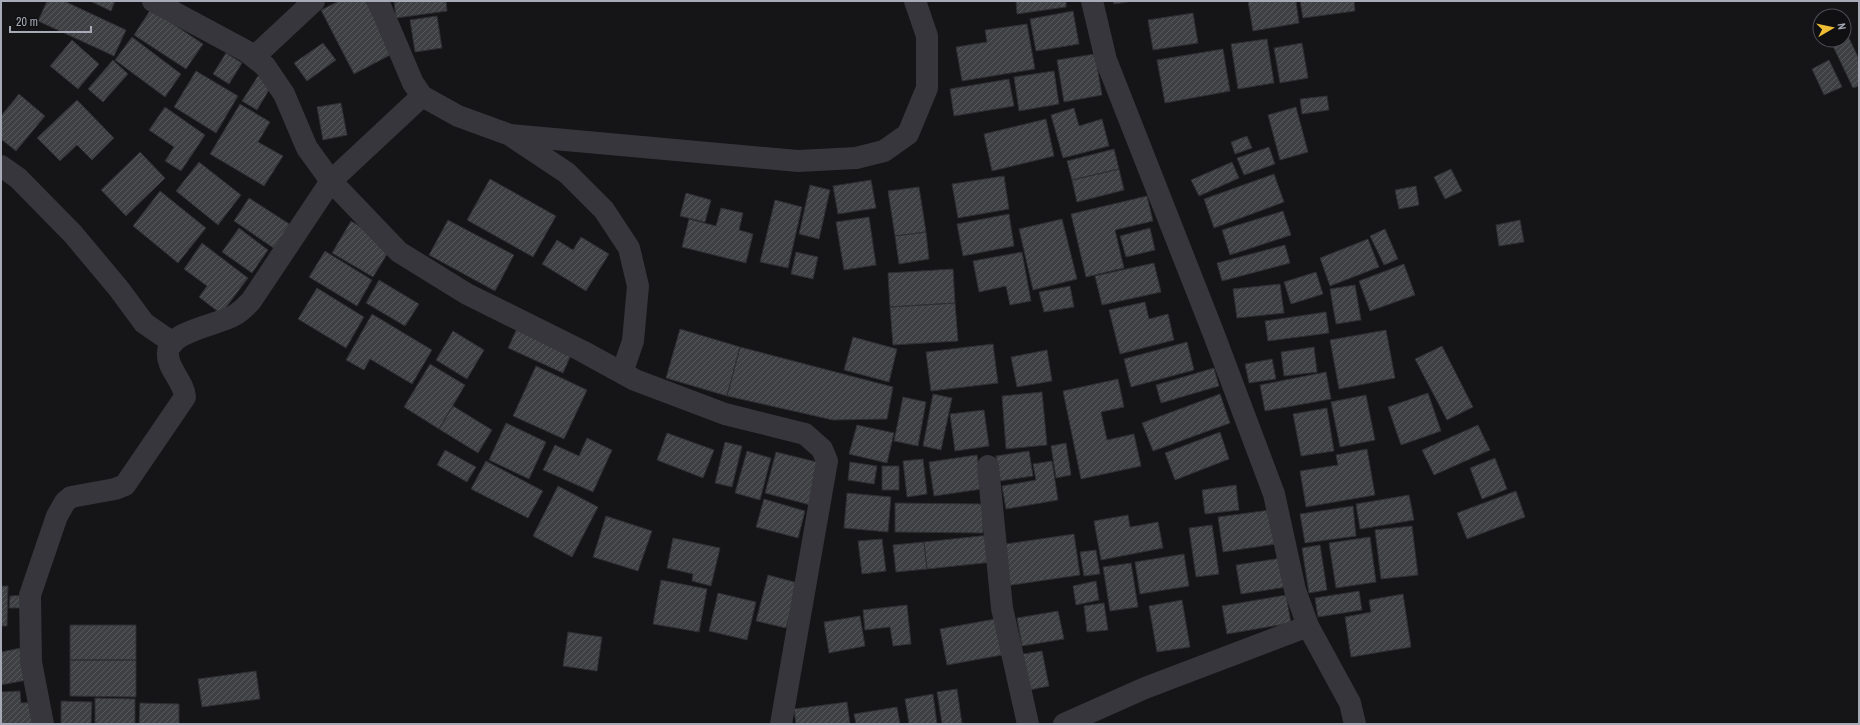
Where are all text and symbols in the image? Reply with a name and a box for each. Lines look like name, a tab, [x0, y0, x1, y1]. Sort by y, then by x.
scale bar	[10, 8, 91, 34]
north arrow	[1812, 8, 1852, 48]
text: 20 m	[16, 14, 38, 30]
text: N	[1834, 22, 1849, 31]

